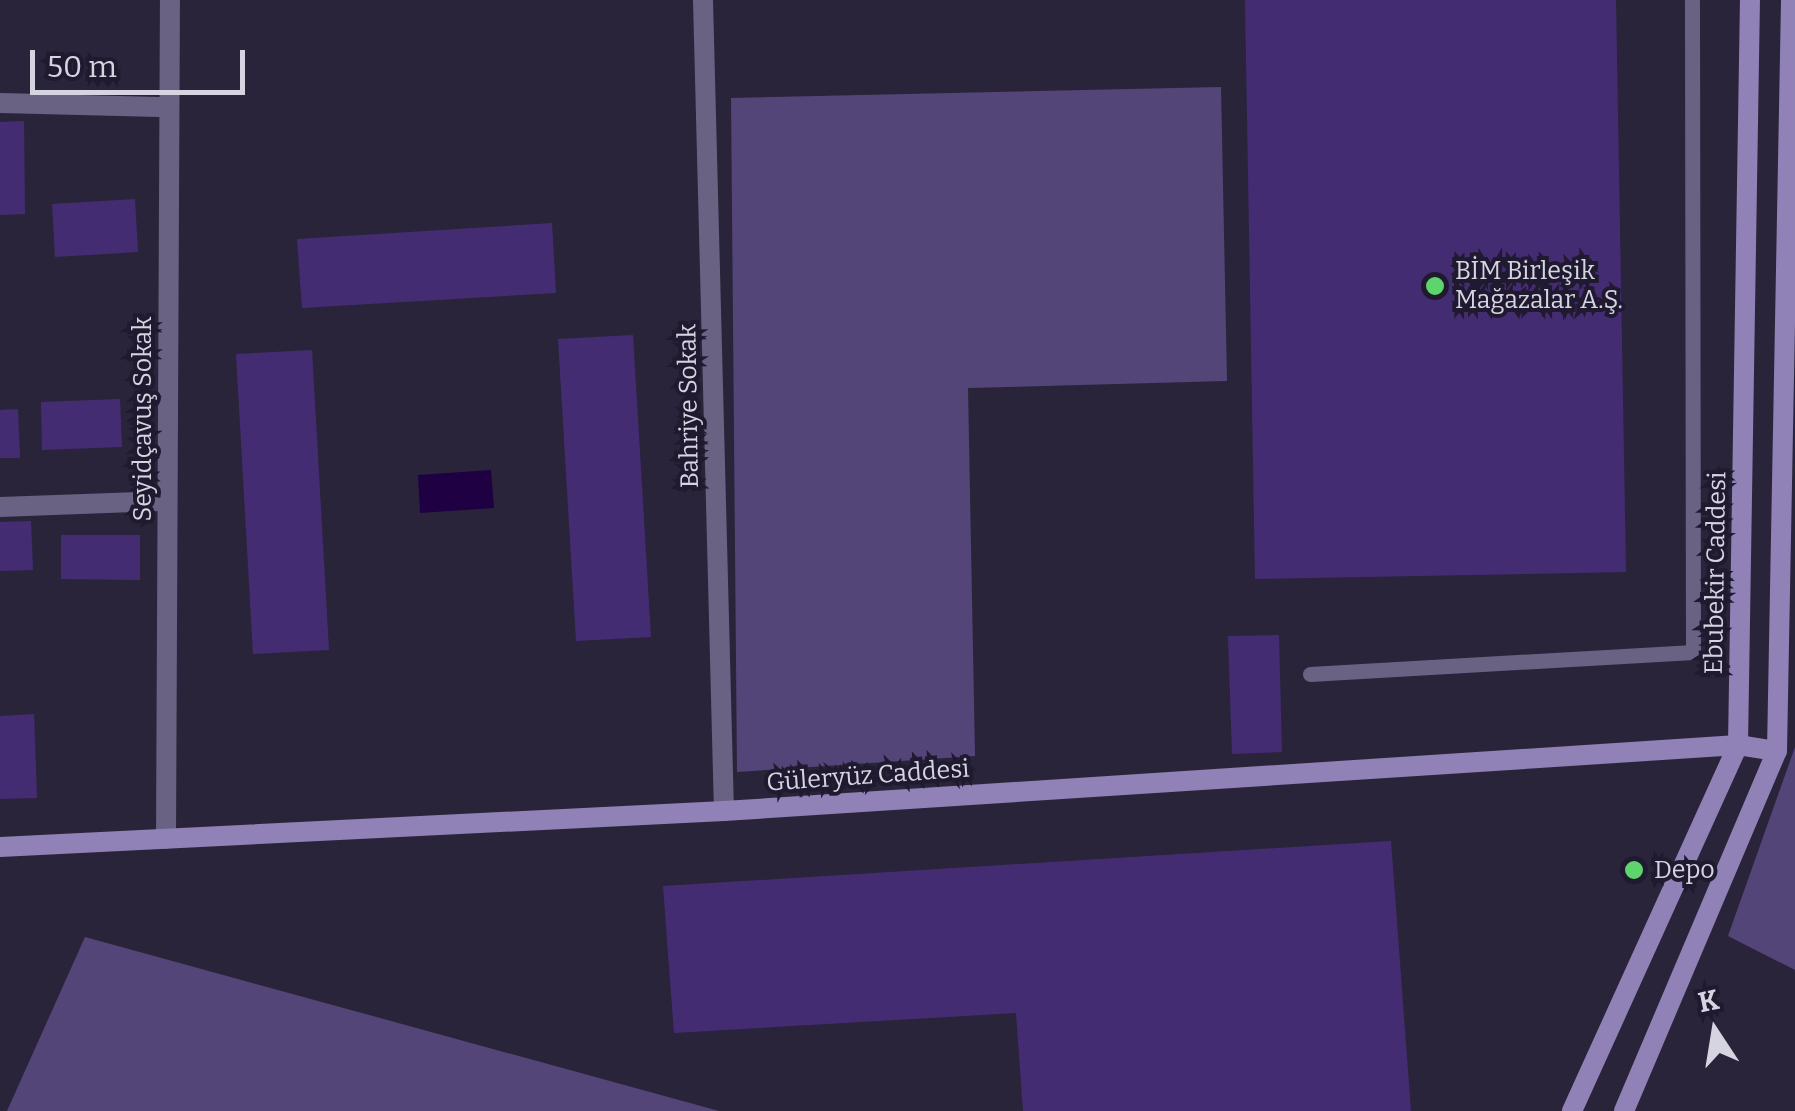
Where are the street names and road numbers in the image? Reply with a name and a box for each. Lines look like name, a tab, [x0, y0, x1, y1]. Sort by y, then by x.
street label: Seyidçavuş Sokak	[128, 317, 158, 521]
street label: Bahriye Sokak	[673, 324, 705, 488]
street label: Ebubekir Caddesi	[1699, 471, 1733, 675]
street label: Güleryüz Caddesi	[765, 754, 971, 798]

